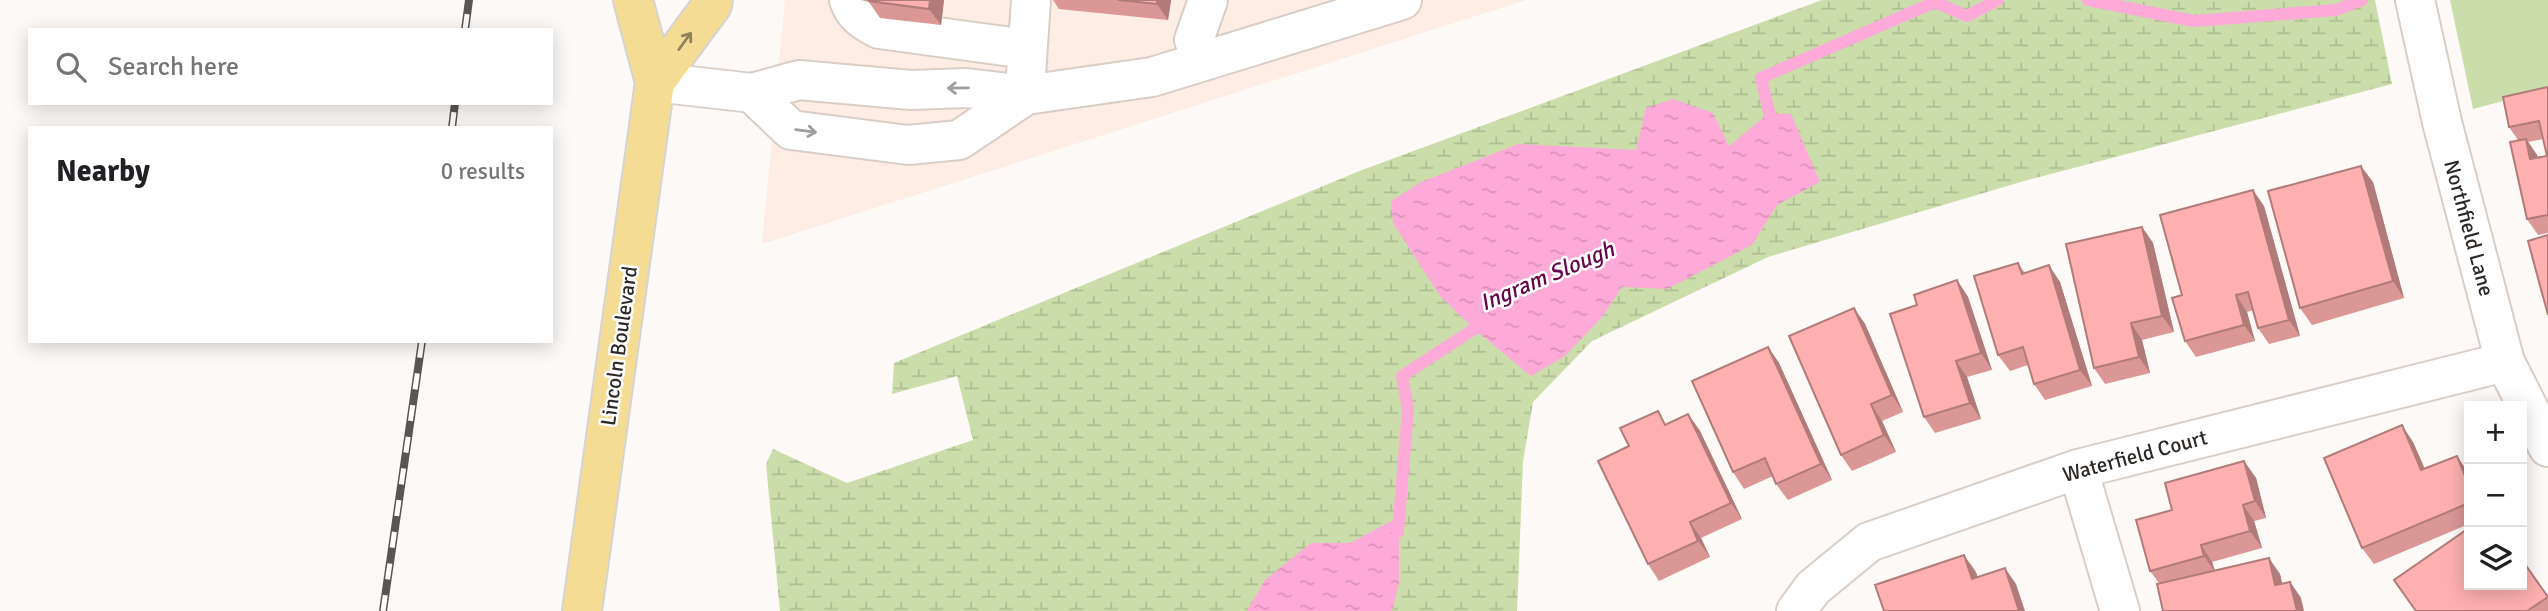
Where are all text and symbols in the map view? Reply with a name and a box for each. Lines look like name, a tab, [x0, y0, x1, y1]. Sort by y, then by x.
search box	[28, 28, 553, 105]
one-way arrow	[678, 32, 692, 51]
icon: search	[52, 48, 90, 86]
text: Search here	[108, 51, 239, 83]
one-way arrow	[947, 82, 970, 95]
one-way arrow	[794, 125, 817, 138]
text: Nearby	[56, 153, 150, 190]
text: 0 results	[441, 157, 525, 186]
street label: Northfield Lane	[2438, 157, 2500, 299]
water label: Ingram Slough	[1475, 234, 1620, 317]
street label: Lincoln Boulevard	[595, 265, 643, 427]
map controls	[2464, 401, 2527, 590]
button: +	[2464, 401, 2527, 464]
street label: Waterfield Court	[2060, 424, 2210, 488]
button: −	[2464, 464, 2527, 527]
button: layers	[2464, 527, 2527, 590]

